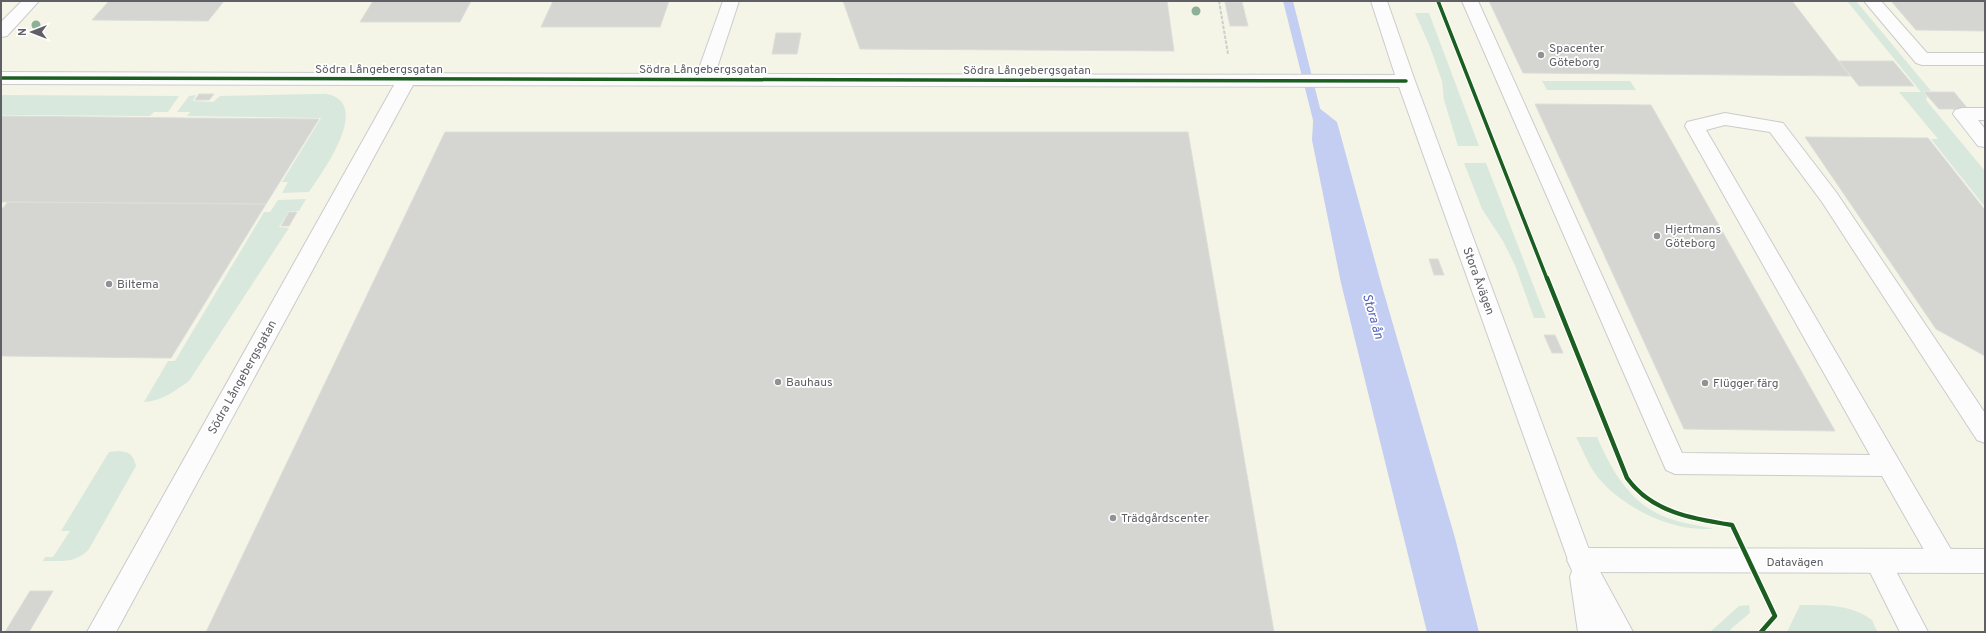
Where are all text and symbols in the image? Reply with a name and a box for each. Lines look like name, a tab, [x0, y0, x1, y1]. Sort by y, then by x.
north arrow	[12, 12, 52, 52]
text: N	[16, 28, 30, 36]
place label: Spacenter Göteborg	[1549, 41, 1605, 71]
marker: Spacenter Göteborg	[1536, 50, 1546, 60]
street label: Södra Långebergsgatan	[315, 62, 443, 78]
street label: Södra Långebergsgatan	[639, 62, 767, 78]
street label: Södra Långebergsgatan	[963, 63, 1091, 79]
place label: Hjertmans Göteborg	[1665, 222, 1721, 252]
marker: Hjertmans Göteborg	[1652, 231, 1662, 241]
street label: Stora Åvägen	[1458, 245, 1498, 317]
place label: Biltema	[117, 277, 159, 293]
marker: Biltema	[104, 279, 114, 289]
water label: Stora ån	[1358, 292, 1386, 341]
street label: Södra Långebergsgatan	[205, 318, 281, 437]
place label: Bauhaus	[786, 375, 833, 391]
place label: Flügger färg	[1713, 376, 1779, 392]
marker: Bauhaus	[773, 377, 783, 387]
marker: Flügger färg	[1700, 378, 1710, 388]
place label: Trädgårdscenter	[1121, 511, 1209, 527]
marker: Trädgårdscenter	[1108, 513, 1118, 523]
street label: Datavägen	[1766, 555, 1824, 571]

